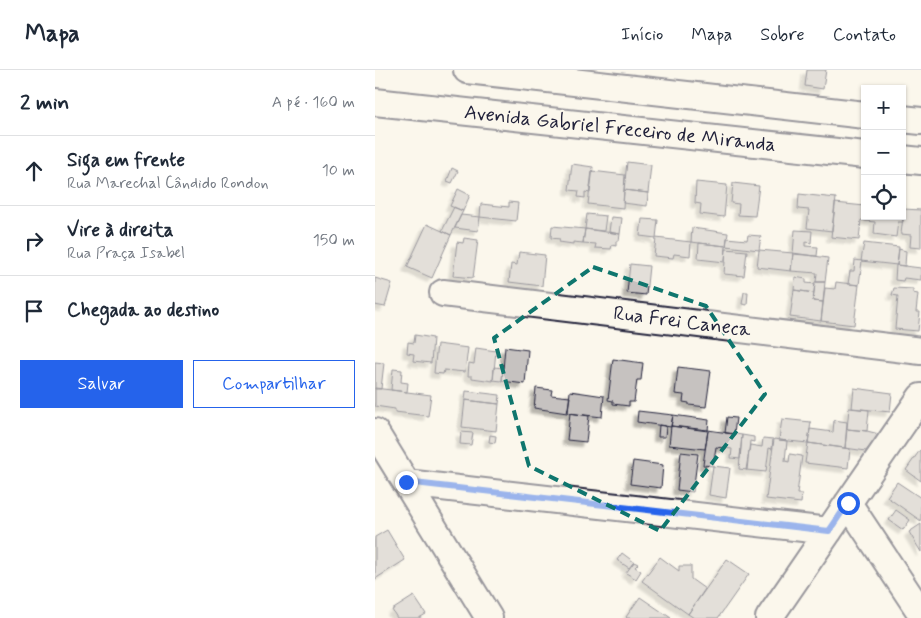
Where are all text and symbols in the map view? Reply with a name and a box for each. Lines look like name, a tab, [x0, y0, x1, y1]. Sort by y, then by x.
text: Mapa	[25, 19, 80, 50]
text: Início	[621, 23, 663, 47]
text: Mapa	[691, 23, 732, 47]
text: Sobre	[760, 23, 805, 47]
text: Contato	[833, 23, 896, 47]
map controls	[861, 85, 906, 220]
button: +	[861, 85, 906, 130]
text: 2 min	[20, 89, 69, 117]
text: A pé · 160 m	[272, 92, 355, 113]
street label: Avenida Gabriel Freceiro de Miranda	[463, 99, 777, 159]
button: −	[861, 130, 906, 175]
text: Siga em frente	[67, 148, 185, 173]
icon: ahead	[20, 157, 48, 185]
text: 10 m	[322, 160, 355, 181]
text: Rua Marechal Cândido Rondon	[67, 173, 269, 194]
button: locate	[861, 175, 906, 220]
text: Vire à direita	[67, 218, 173, 243]
icon: right	[20, 227, 48, 255]
text: 150 m	[313, 230, 355, 251]
text: Rua Praça Isabel	[67, 243, 185, 264]
icon: arrive	[20, 297, 48, 325]
text: Chegada ao destino	[67, 298, 219, 323]
street label: Rua Frei Caneca	[612, 300, 753, 344]
button: Salvar	[20, 360, 183, 408]
button: Compartilhar	[193, 360, 355, 408]
route end	[395, 471, 418, 494]
route start	[837, 492, 860, 515]

